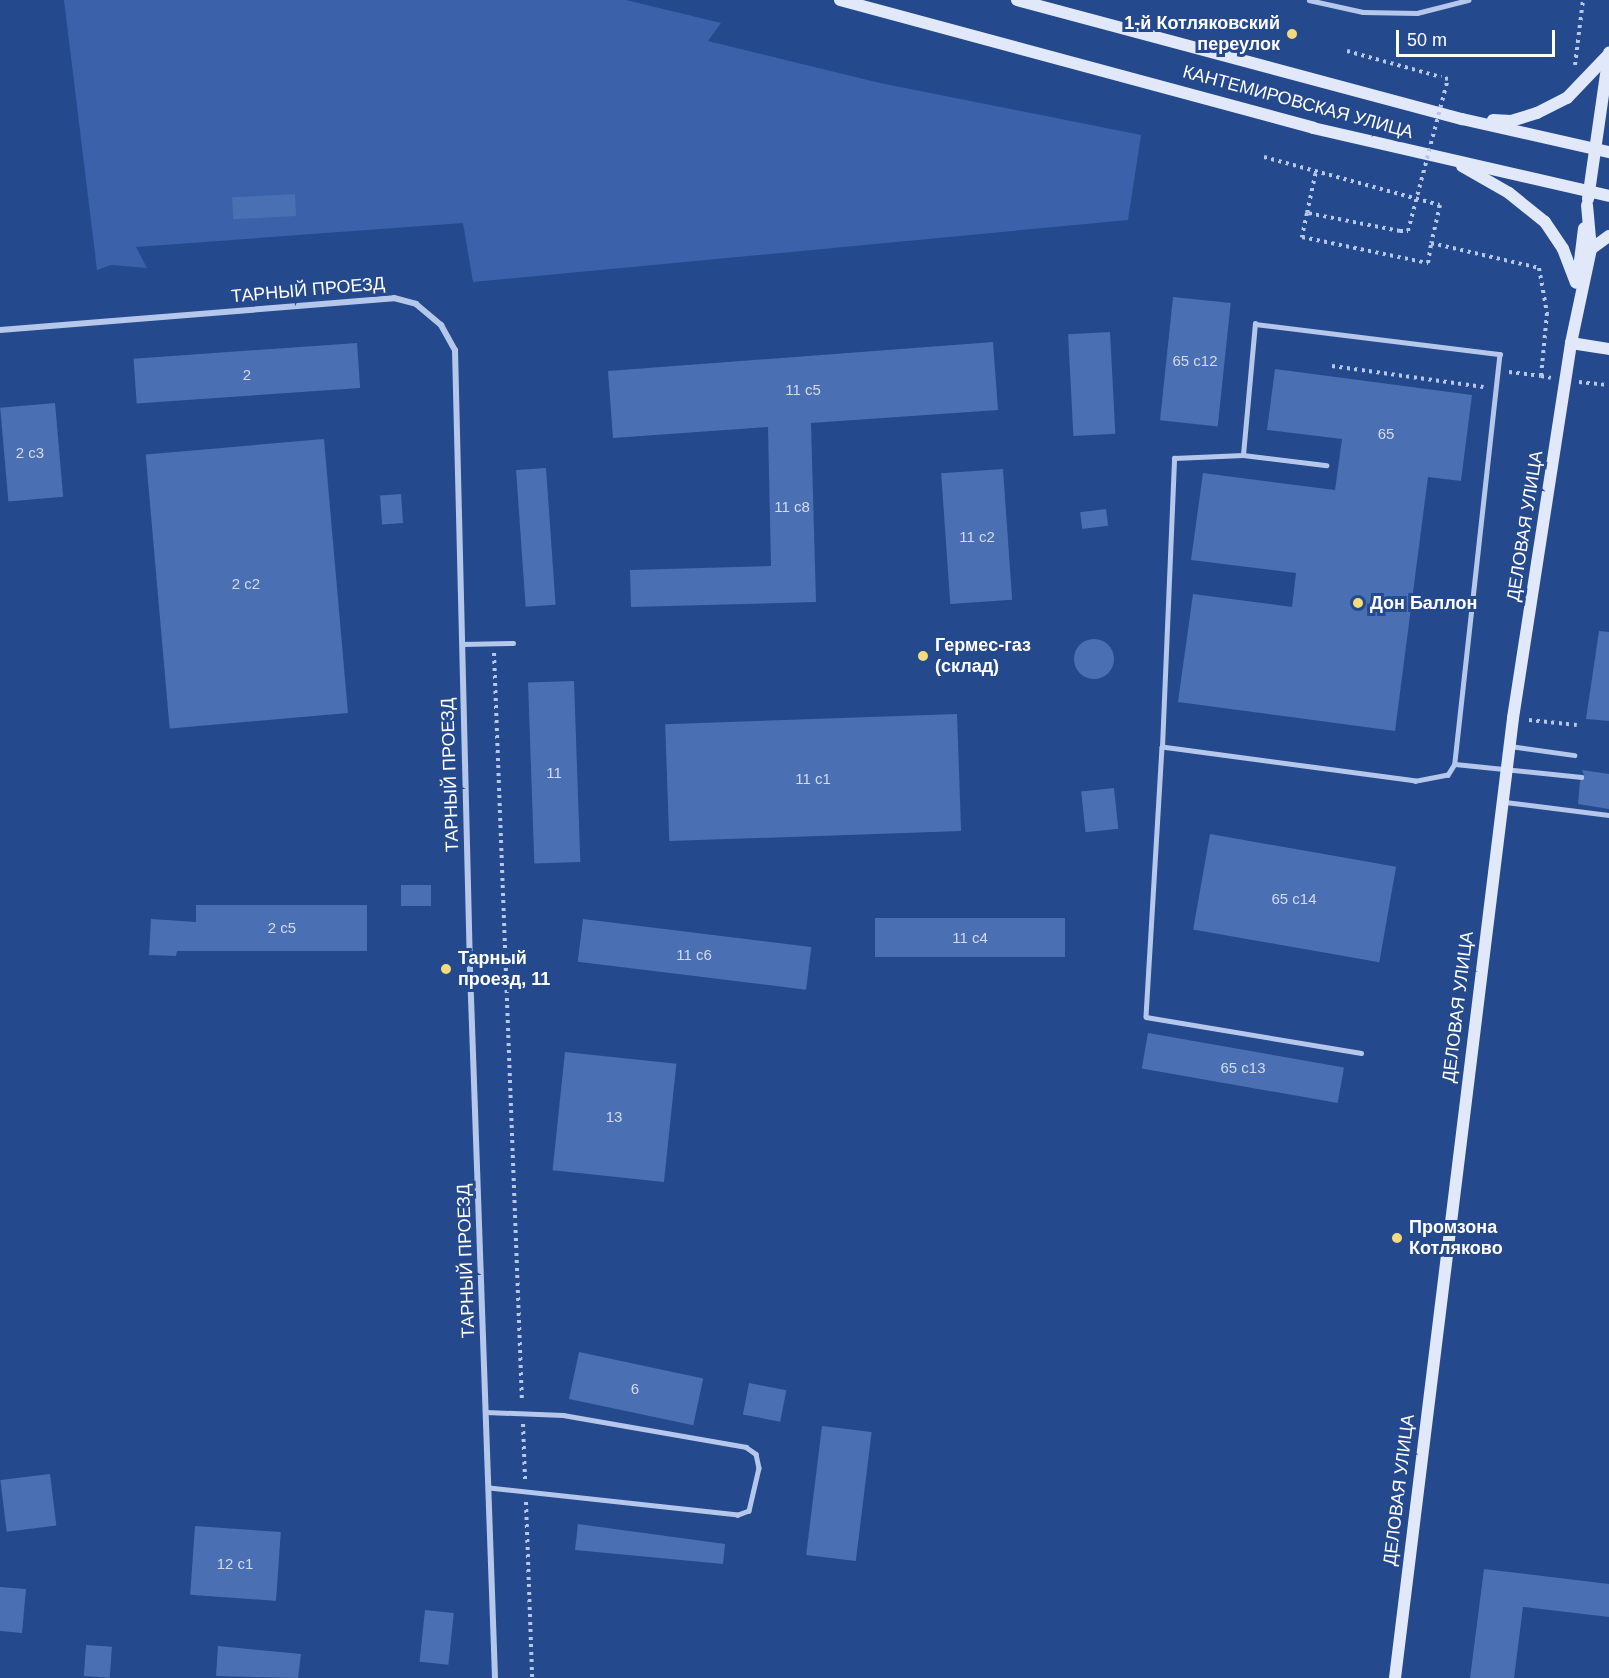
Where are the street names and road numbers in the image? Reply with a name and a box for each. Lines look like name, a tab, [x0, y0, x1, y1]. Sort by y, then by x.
street label: КАНТЕМИРОВСКАЯ УЛИЦА	[1180, 61, 1416, 143]
street label: ТАРНЫЙ ПРОЕЗД	[230, 273, 386, 307]
street label: ДЕЛОВАЯ УЛИЦА	[1502, 449, 1548, 603]
street label: ТАРНЫЙ ПРОЕЗД	[437, 697, 463, 853]
street label: ДЕЛОВАЯ УЛИЦА	[1438, 930, 1478, 1084]
street label: ТАРНЫЙ ПРОЕЗД	[453, 1183, 479, 1339]
street label: ДЕЛОВАЯ УЛИЦА	[1379, 1413, 1419, 1567]

